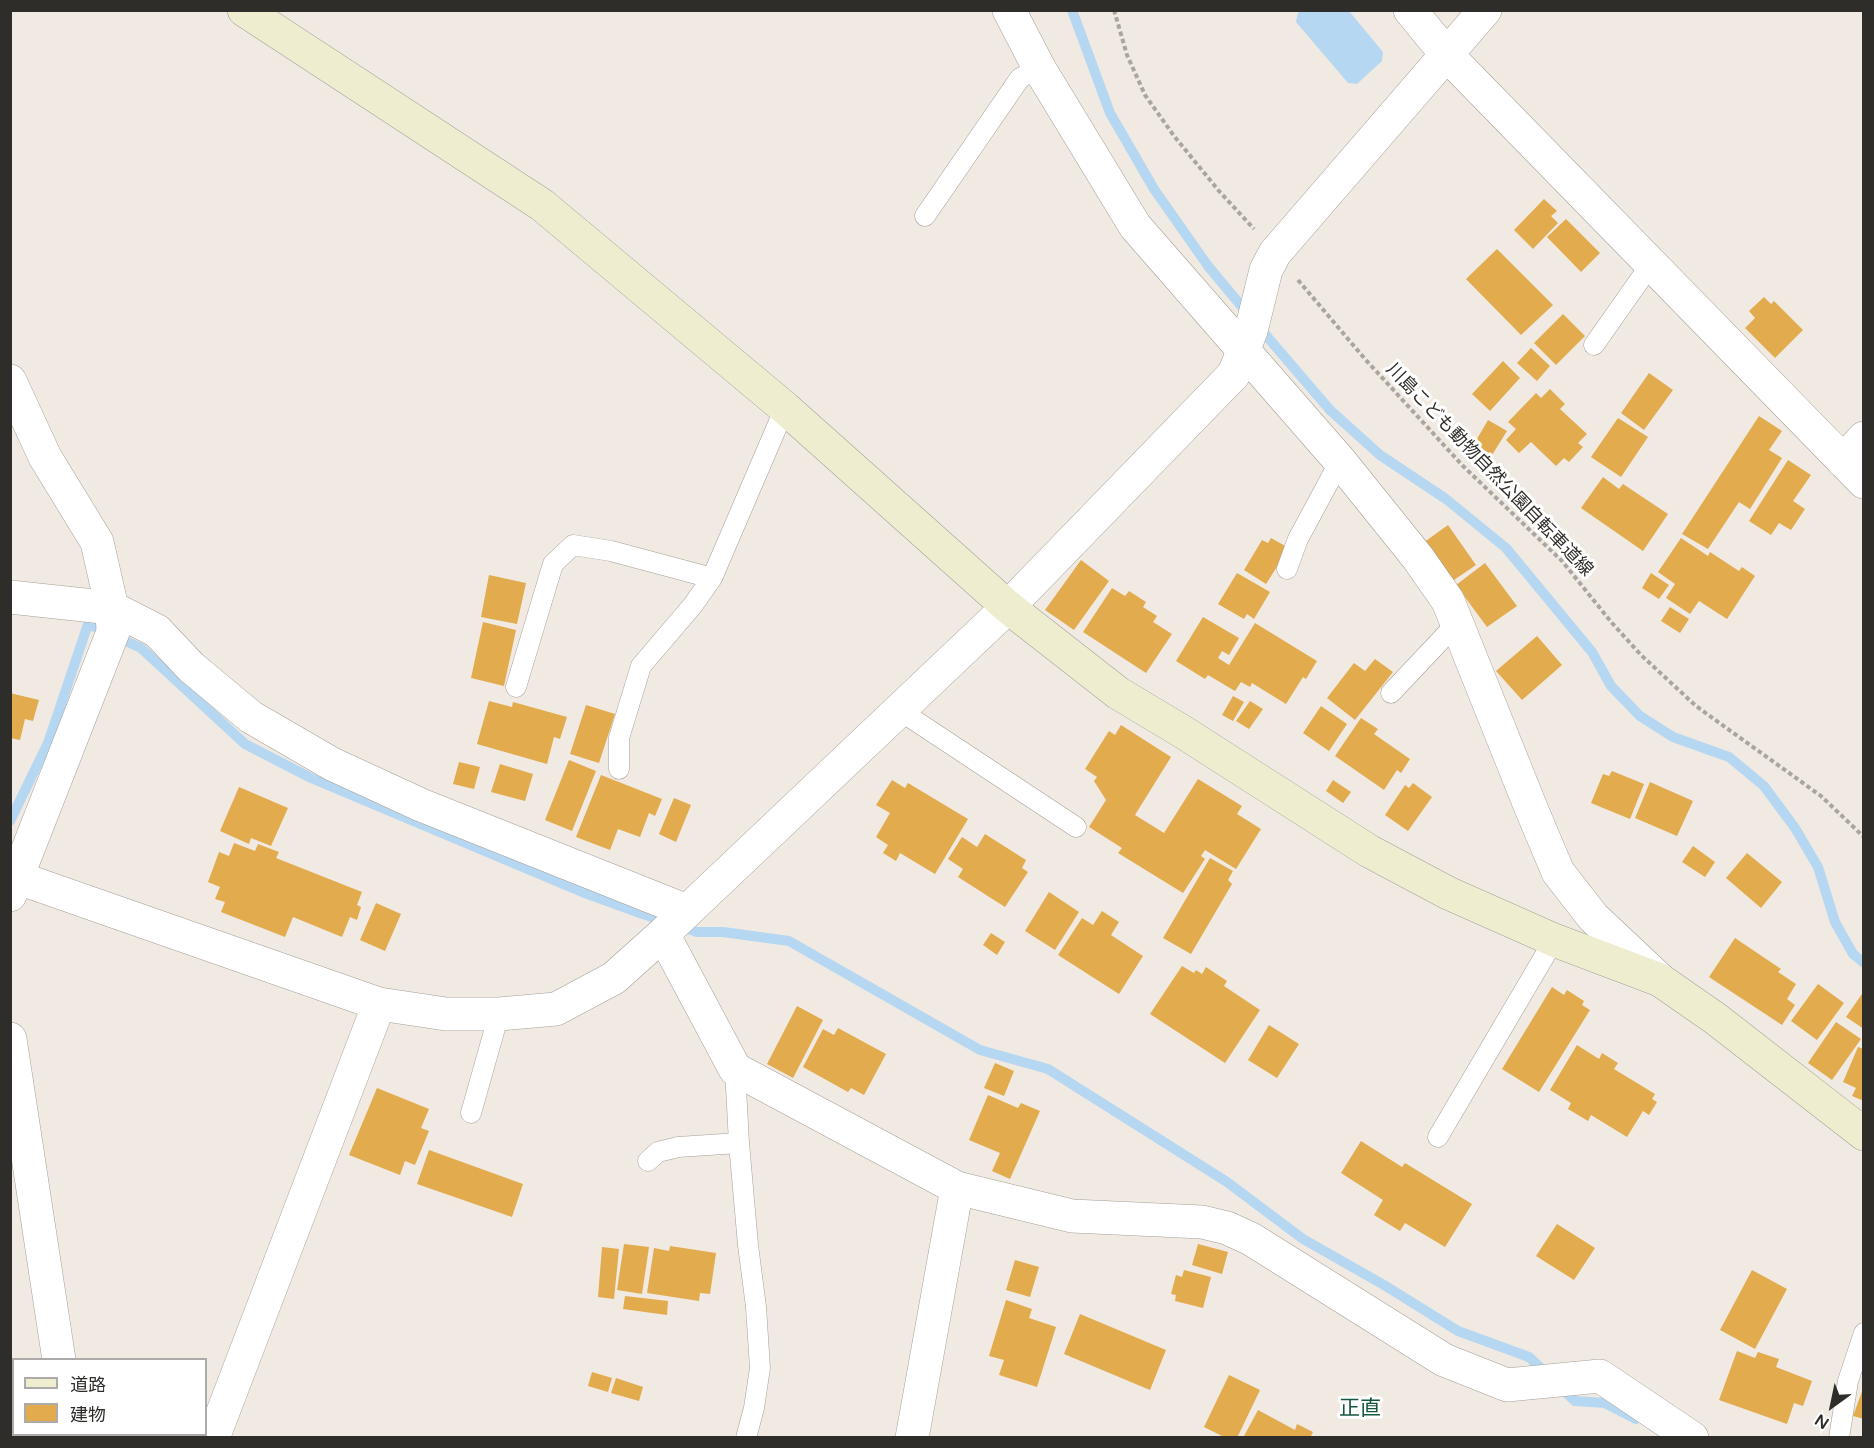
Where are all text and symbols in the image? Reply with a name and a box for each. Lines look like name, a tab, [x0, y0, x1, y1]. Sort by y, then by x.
street label: 川島こども動物自然公園自転車道線	[1381, 359, 1597, 581]
legend	[12, 1358, 207, 1436]
text: 道路	[70, 1374, 106, 1396]
north arrow	[1802, 1376, 1862, 1436]
district label: 正直	[1339, 1396, 1381, 1422]
text: 建物	[70, 1404, 106, 1426]
text: N	[1811, 1409, 1833, 1433]

